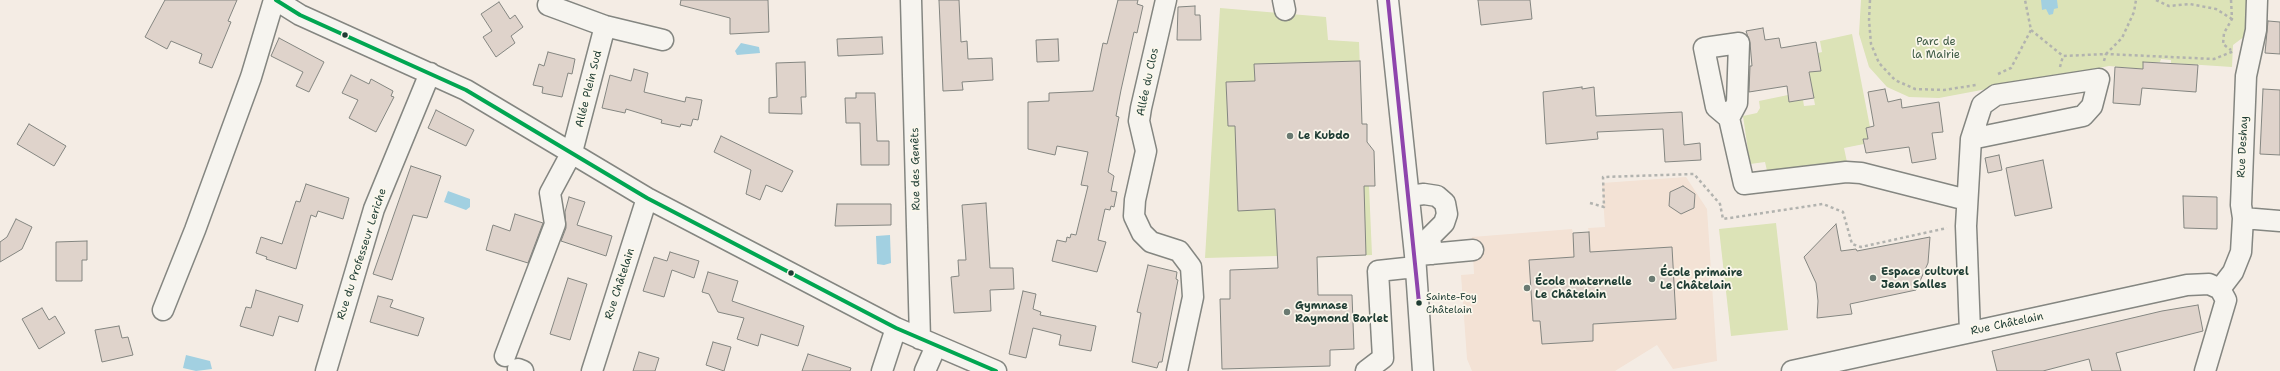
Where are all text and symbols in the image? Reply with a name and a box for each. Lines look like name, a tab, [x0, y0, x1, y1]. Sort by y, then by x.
unlabelled marker	[340, 30, 350, 40]
park label: Parc de la Mairie	[1912, 35, 1960, 61]
street label: Allée du Clos	[1134, 47, 1162, 117]
street label: Allée Plein Sud	[573, 49, 605, 129]
street label: Rue Deshay	[2235, 116, 2251, 178]
street label: Rue des Genêts	[909, 127, 923, 211]
place label: Le Kubdo	[1298, 129, 1350, 143]
marker: Le Kubdo	[1285, 131, 1295, 141]
street label: Rue du Professeur Leriche	[335, 187, 389, 321]
street label: Rue Châtelain	[602, 247, 638, 321]
place label: Espace culturel Jean Salles	[1881, 265, 1969, 291]
place label: École primaire Le Châtelain	[1660, 266, 1743, 292]
unlabelled marker	[786, 268, 796, 278]
marker: Espace culturel Jean Salles	[1868, 273, 1878, 283]
marker: École primaire Le Châtelain	[1647, 274, 1657, 284]
place label: École maternelle Le Châtelain	[1535, 275, 1632, 301]
marker: École maternelle Le Châtelain	[1522, 283, 1532, 293]
place label: Sainte-Foy Châtelain	[1426, 291, 1477, 314]
marker: Sainte-Foy Châtelain	[1414, 298, 1424, 308]
place label: Gymnase Raymond Barlet	[1295, 299, 1388, 325]
marker: Gymnase Raymond Barlet	[1282, 307, 1292, 317]
street label: Rue Châtelain	[1969, 310, 2045, 338]

